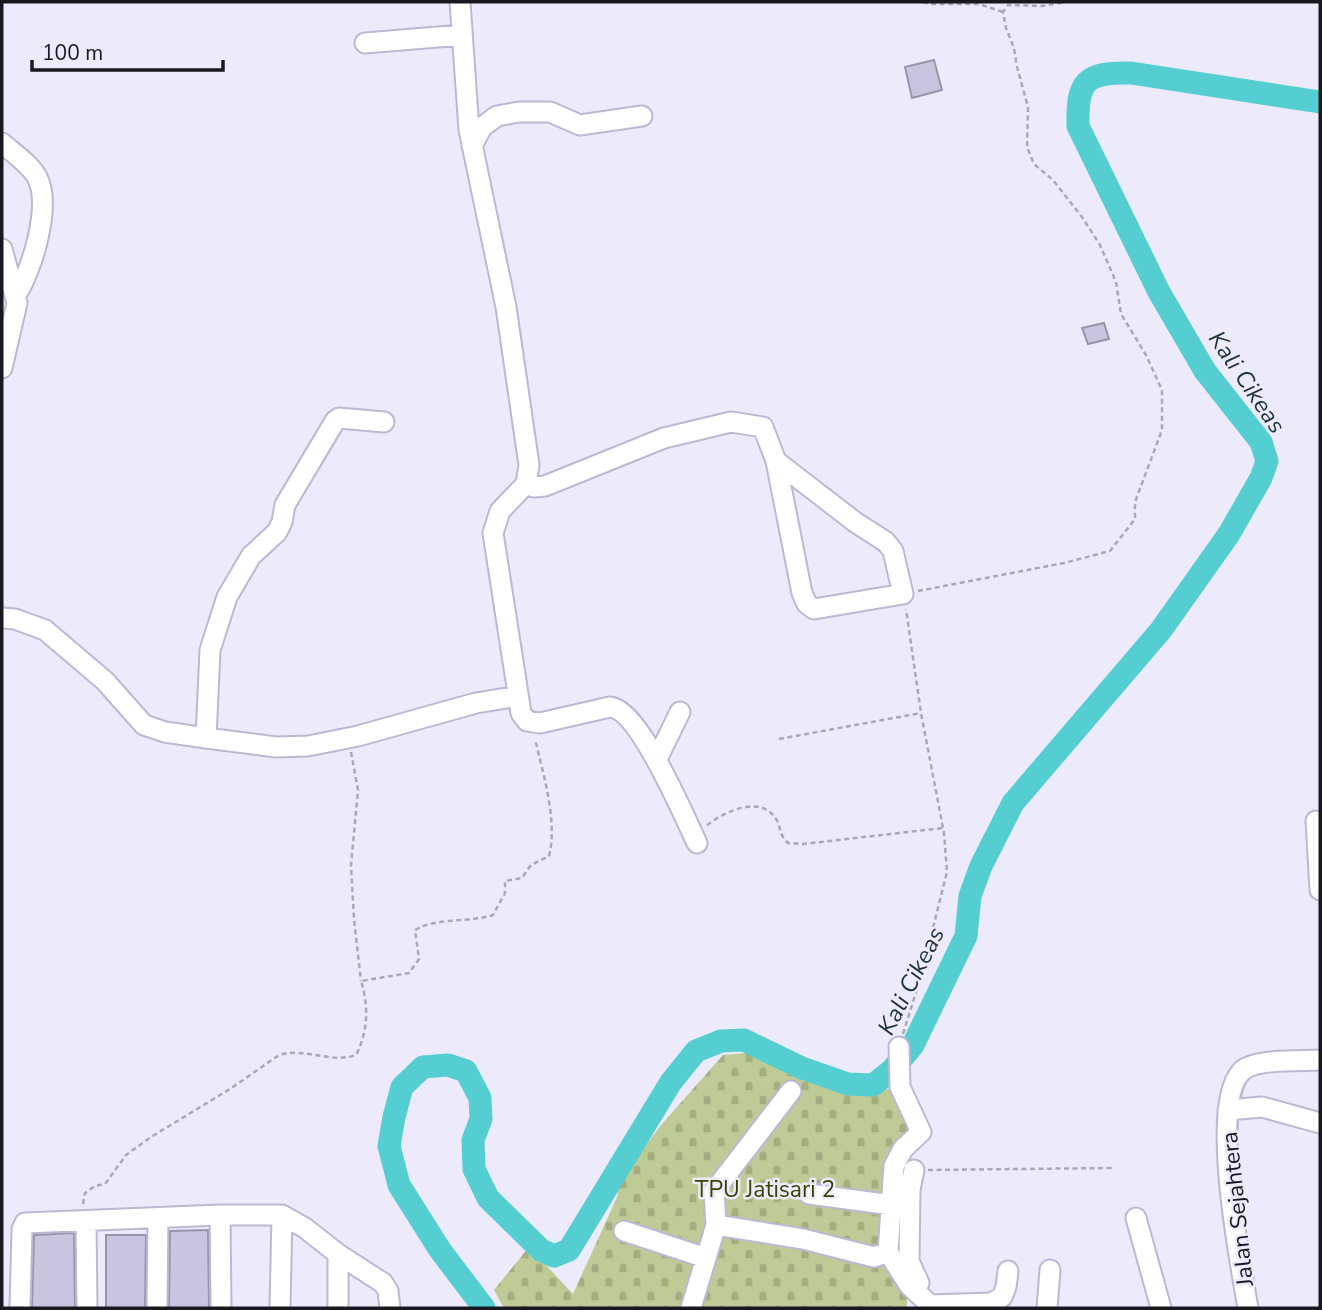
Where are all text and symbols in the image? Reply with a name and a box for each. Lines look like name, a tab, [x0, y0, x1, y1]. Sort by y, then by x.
scale bar	[32, 28, 222, 72]
text: 100 m	[42, 39, 103, 67]
water label: Kali Cikeas	[1201, 325, 1293, 439]
water label: Kali Cikeas	[870, 922, 952, 1040]
street label: Jalan Sejahtera	[1214, 1130, 1261, 1289]
park label: TPU Jatisari 2	[695, 1174, 835, 1205]

